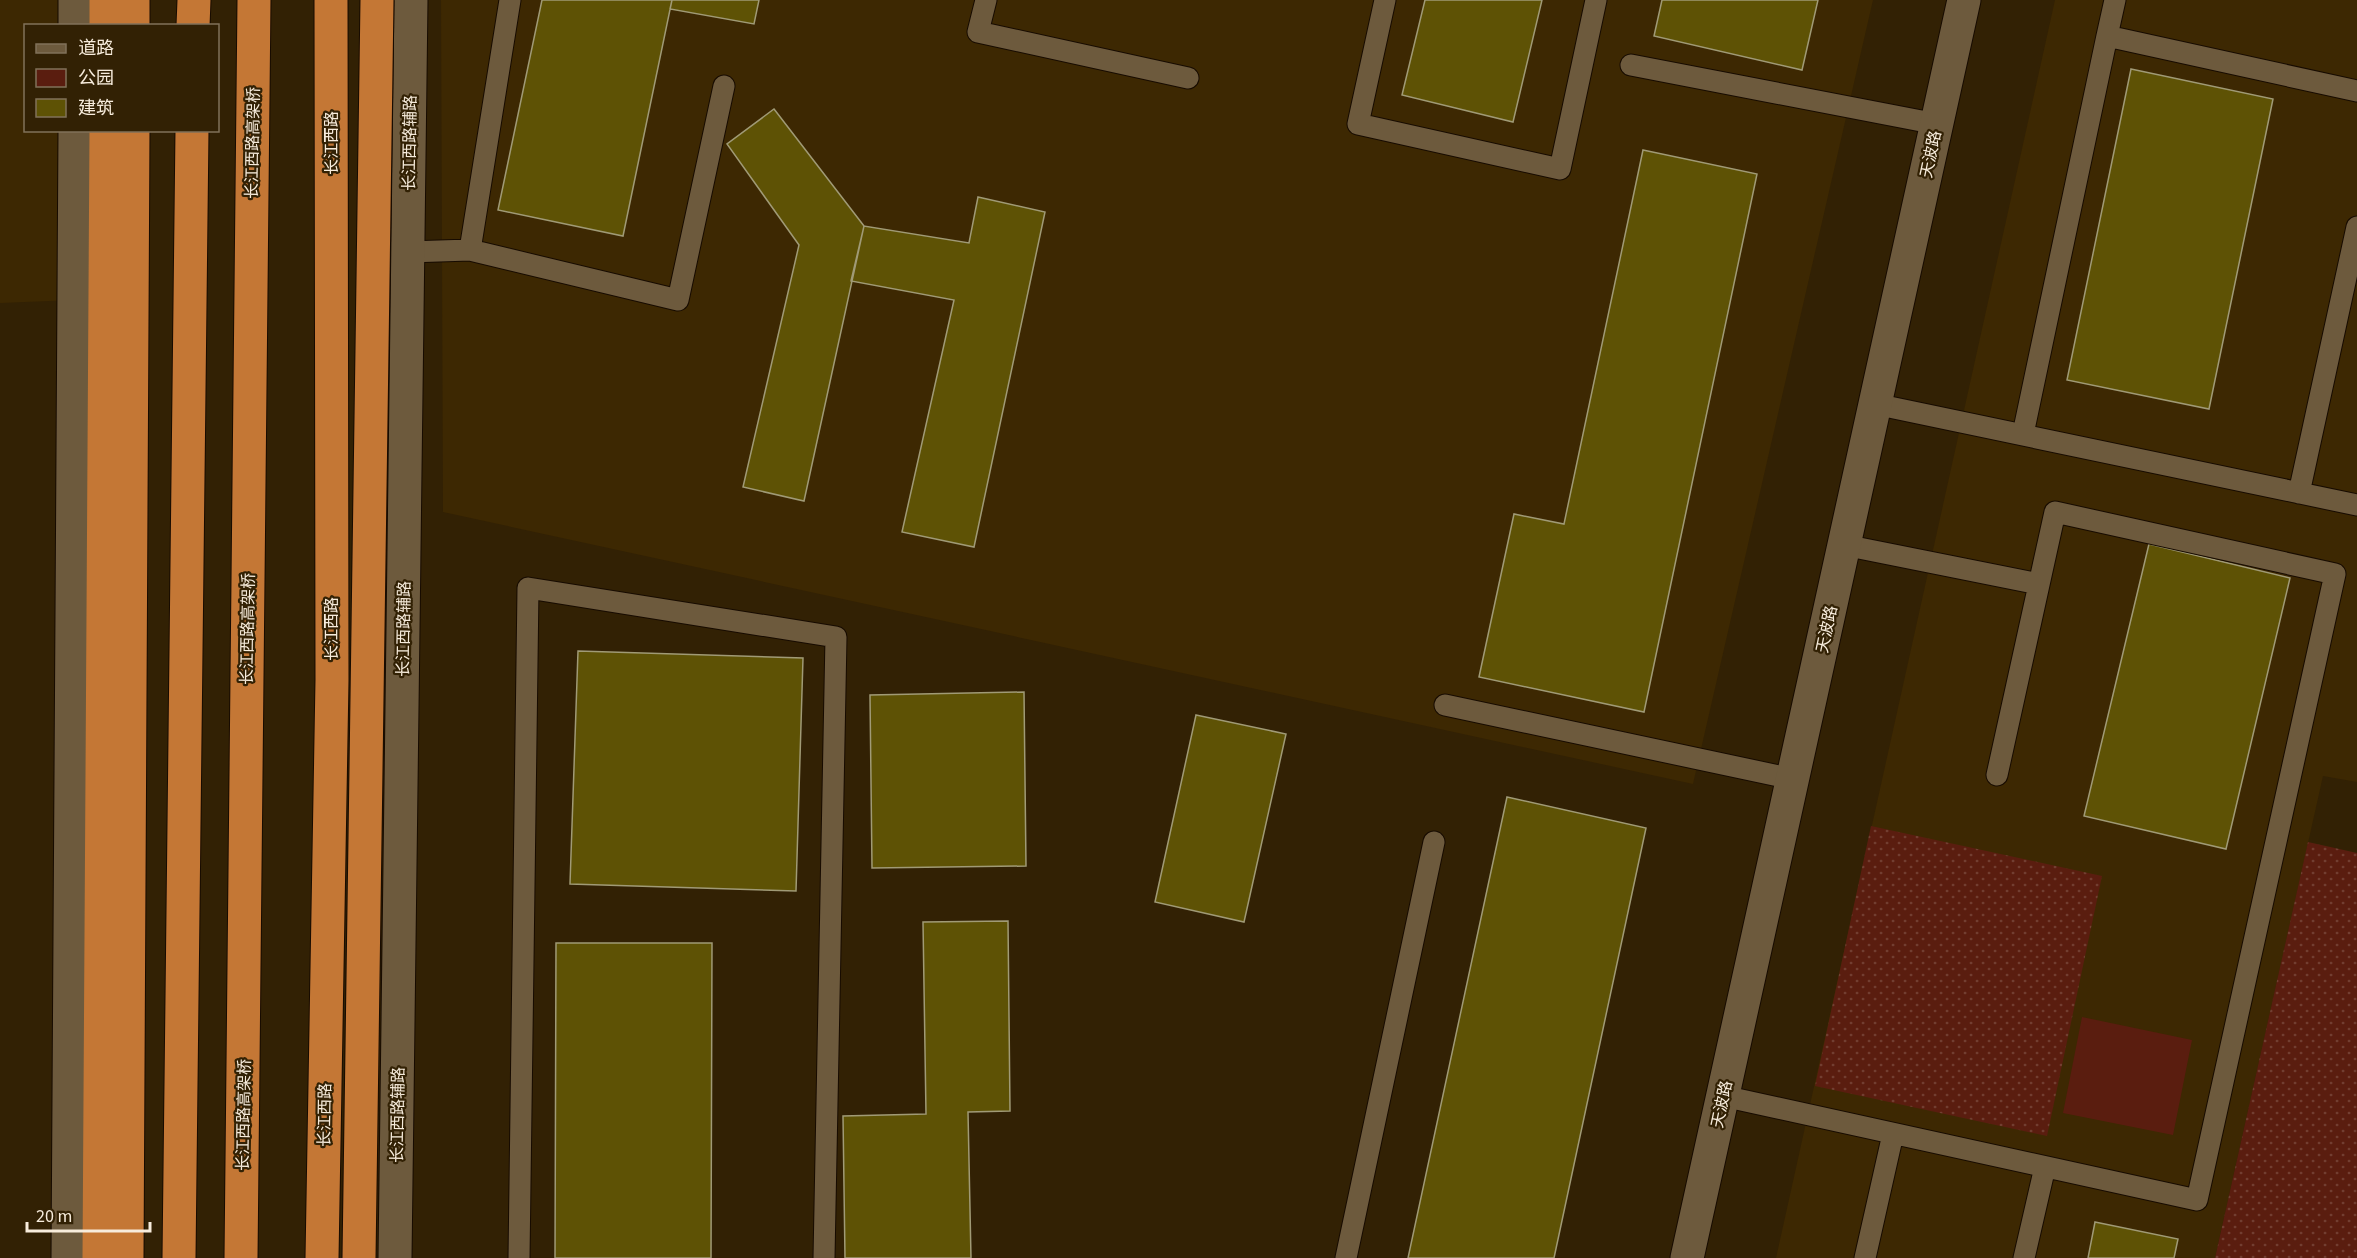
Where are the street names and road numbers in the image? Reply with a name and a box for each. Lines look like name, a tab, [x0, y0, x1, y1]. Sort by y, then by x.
street label: 长江西路高架桥	[241, 87, 265, 199]
street label: 长江西路辅路	[398, 95, 422, 191]
street label: 长江西路	[321, 111, 343, 175]
street label: 天波路	[1915, 128, 1947, 180]
street label: 长江西路高架桥	[236, 573, 260, 685]
street label: 长江西路辅路	[392, 581, 416, 677]
street label: 长江西路	[321, 597, 343, 661]
street label: 天波路	[1811, 603, 1843, 655]
street label: 长江西路高架桥	[232, 1059, 256, 1171]
street label: 长江西路辅路	[386, 1067, 410, 1163]
street label: 天波路	[1706, 1078, 1738, 1130]
street label: 长江西路	[313, 1083, 337, 1147]

